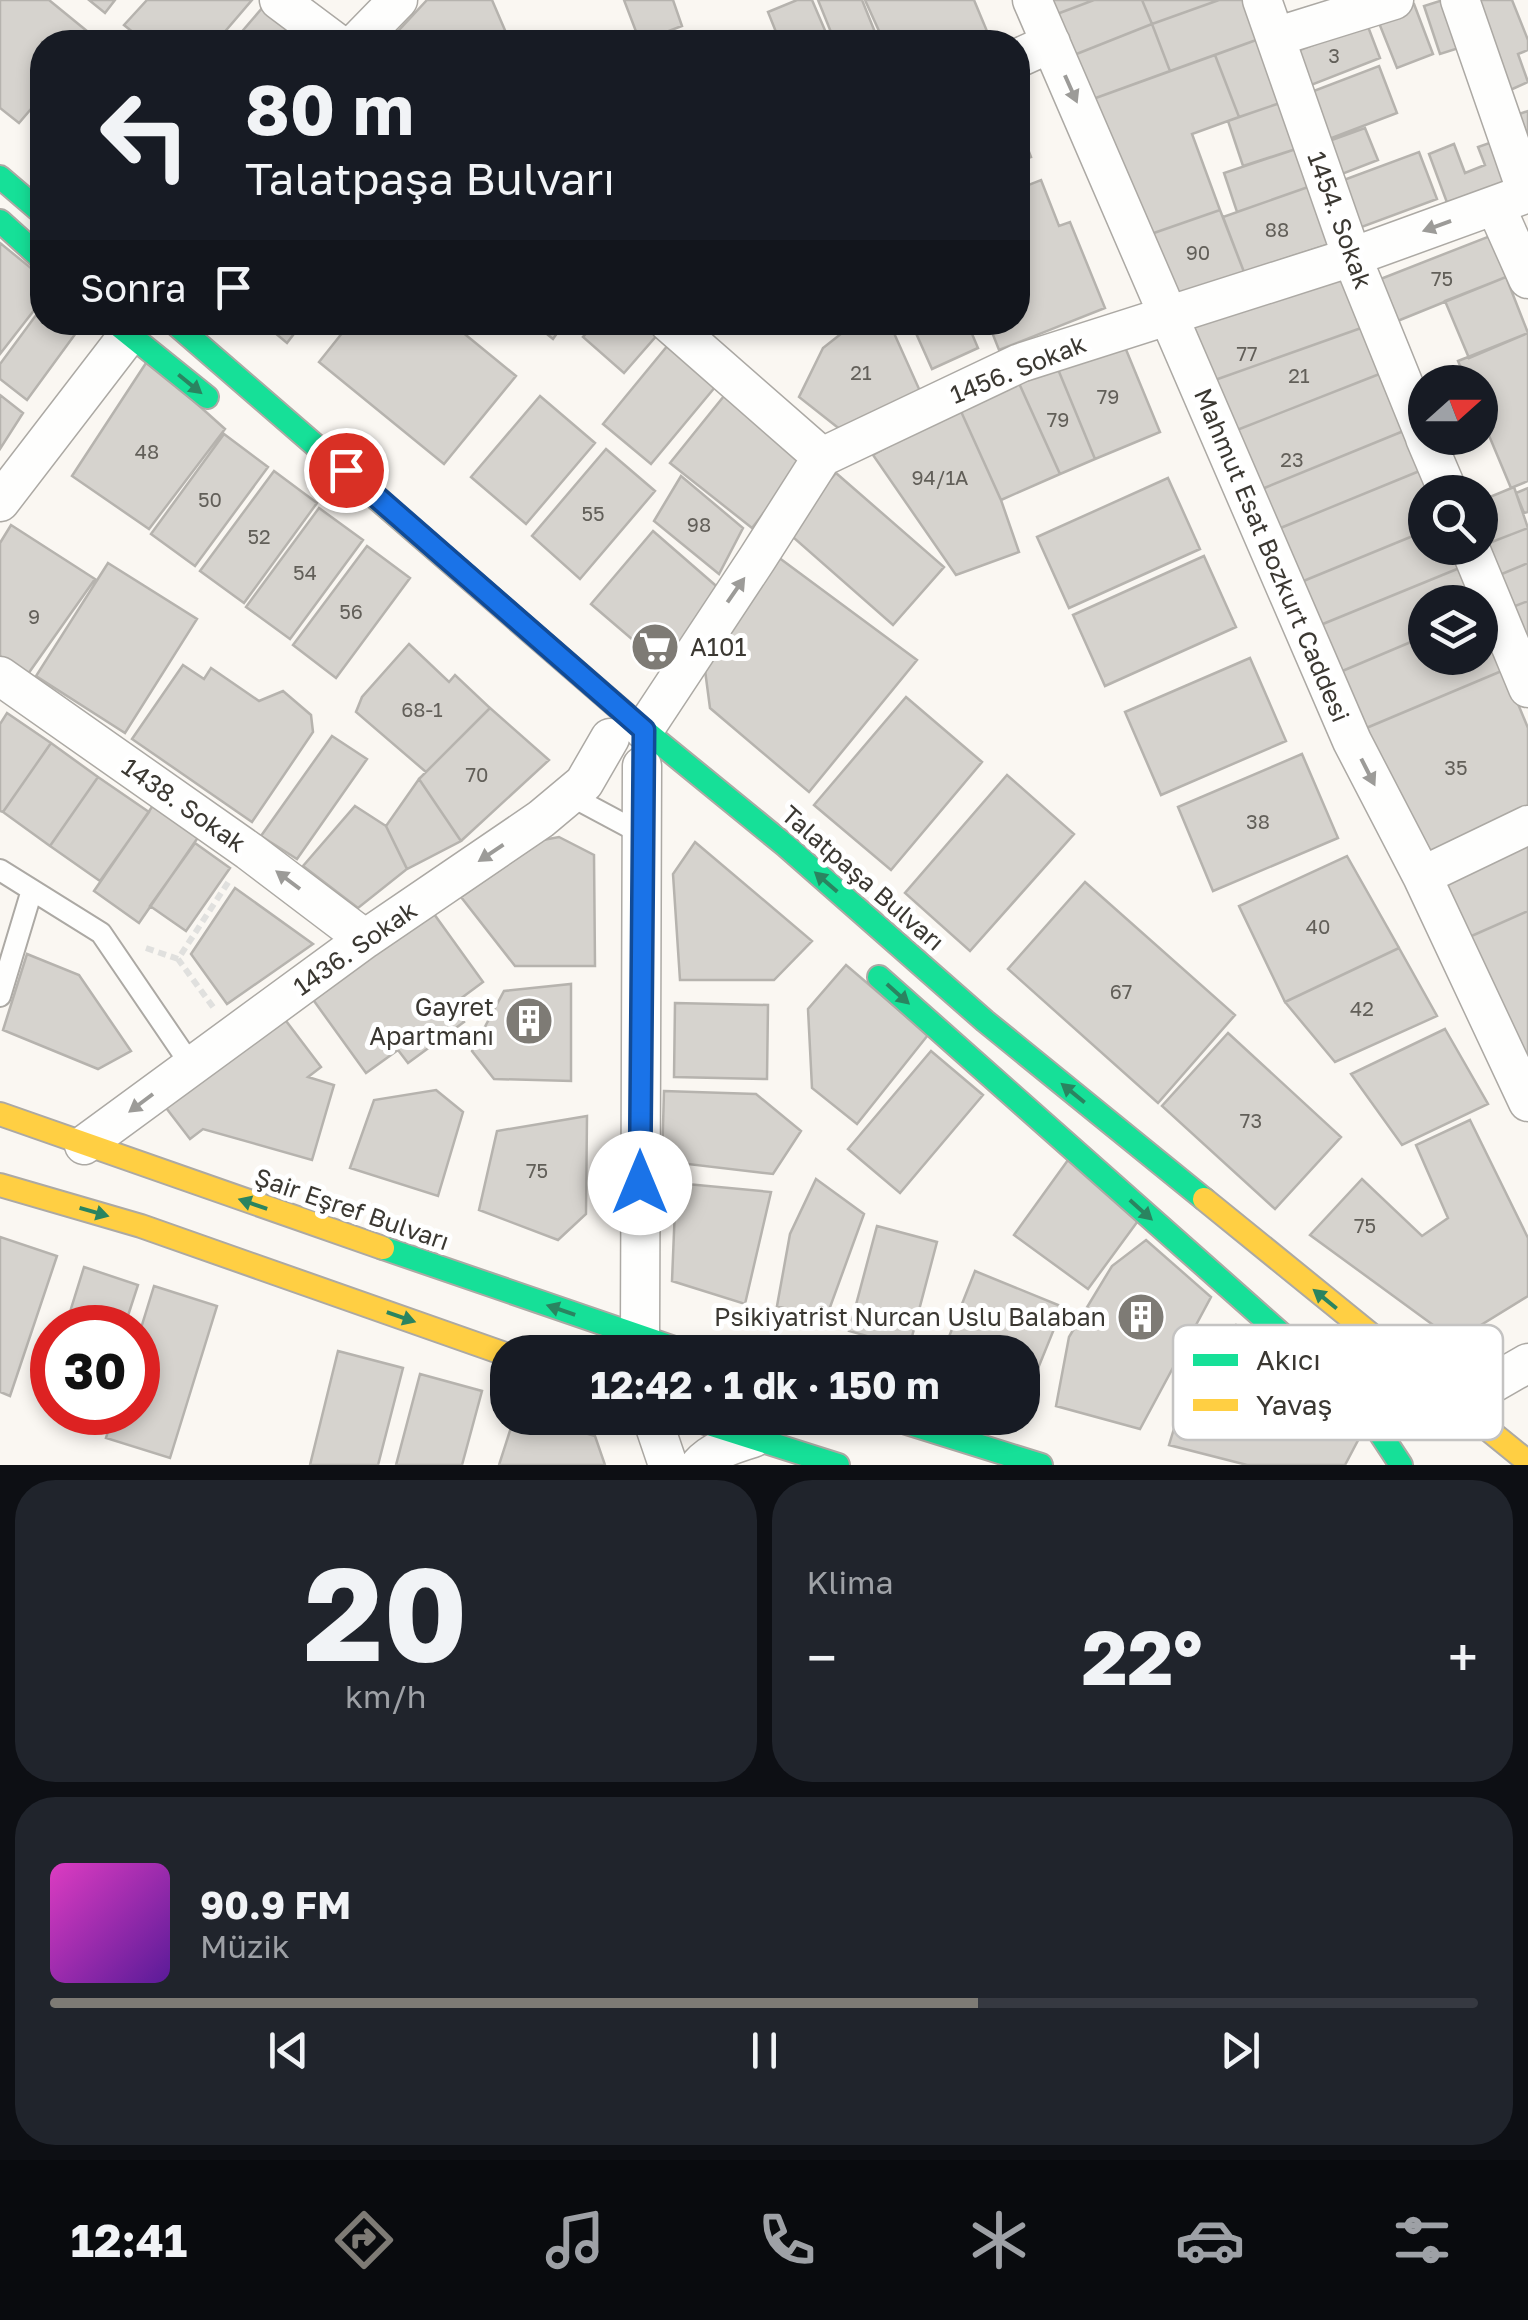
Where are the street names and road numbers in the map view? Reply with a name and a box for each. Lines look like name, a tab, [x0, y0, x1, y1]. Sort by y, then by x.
street label: 1454. Sokak	[1301, 147, 1380, 293]
street label: 1456. Sokak	[945, 327, 1090, 410]
street label: Mahmut Esat Bozkurt Caddesi	[1188, 383, 1357, 726]
street label: 1438. Sokak	[116, 751, 252, 859]
street label: Talatpaşa Bulvarı	[776, 798, 951, 957]
street label: 1436. Sokak	[287, 894, 423, 1002]
street label: Şair Eşref Bulvarı	[251, 1161, 453, 1256]

